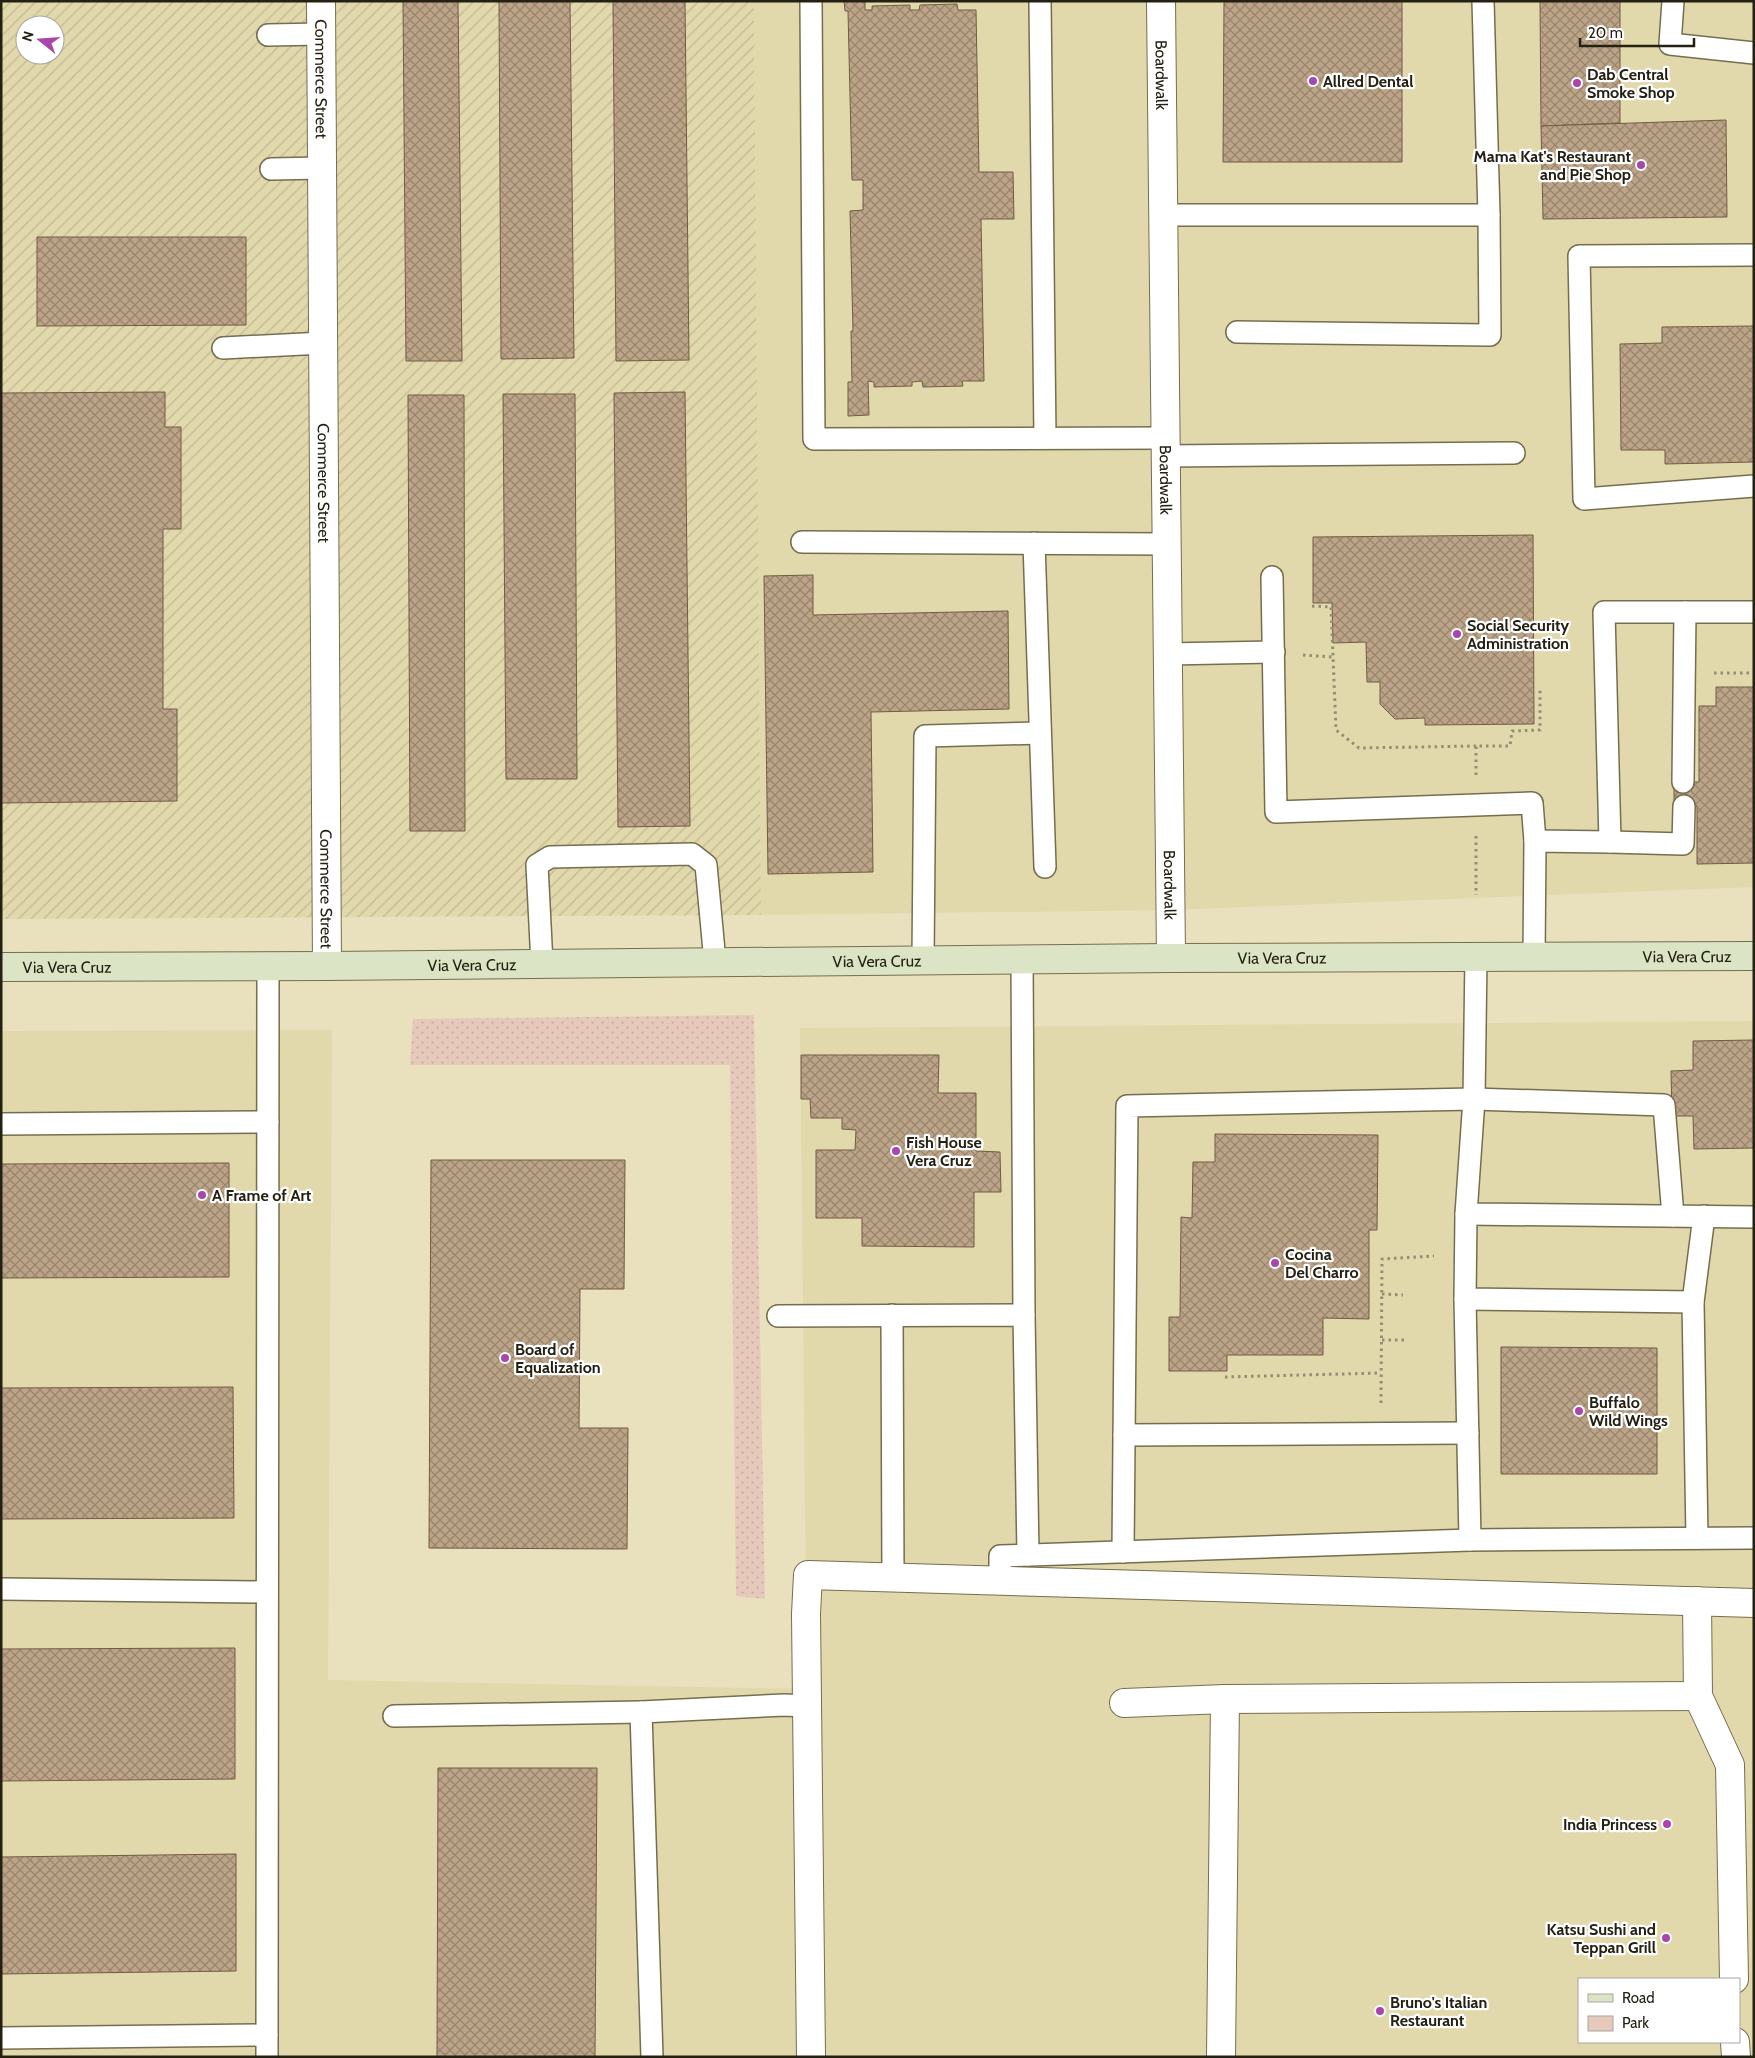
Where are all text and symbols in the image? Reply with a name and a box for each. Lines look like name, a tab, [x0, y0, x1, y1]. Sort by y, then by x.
north arrow	[15, 15, 65, 65]
scale bar	[1580, 15, 1694, 47]
street label: Commerce Street	[312, 19, 331, 140]
text: 20 m	[1588, 24, 1623, 42]
text: N	[18, 29, 38, 44]
street label: Boardwalk	[1152, 40, 1172, 111]
place label: Dab Central Smoke Shop	[1587, 65, 1675, 102]
place label: Allred Dental	[1323, 72, 1413, 91]
marker: Allred Dental	[1307, 75, 1319, 87]
marker: Dab Central Smoke Shop	[1571, 77, 1583, 89]
place label: Mama Kat's Restaurant and Pie Shop	[1474, 147, 1631, 184]
marker: Mama Kat's Restaurant and Pie Shop	[1635, 159, 1647, 171]
street label: Commerce Street	[314, 423, 334, 544]
street label: Boardwalk	[1156, 445, 1176, 516]
place label: Social Security Administration	[1467, 616, 1570, 653]
marker: Social Security Administration	[1451, 628, 1463, 640]
street label: Commerce Street	[317, 829, 336, 950]
street label: Boardwalk	[1160, 850, 1180, 921]
street label: Via Vera Cruz	[1642, 947, 1732, 966]
street label: Via Vera Cruz	[1237, 948, 1327, 967]
street label: Via Vera Cruz	[832, 951, 922, 971]
street label: Via Vera Cruz	[427, 955, 517, 975]
street label: Via Vera Cruz	[22, 957, 112, 976]
place label: Fish House Vera Cruz	[906, 1133, 982, 1170]
marker: Fish House Vera Cruz	[890, 1145, 902, 1157]
place label: A Frame of Art	[212, 1186, 312, 1205]
marker: A Frame of Art	[196, 1189, 208, 1201]
place label: Cocina Del Charro	[1285, 1245, 1359, 1282]
marker: Cocina Del Charro	[1269, 1257, 1281, 1269]
place label: Board of Equalization	[515, 1340, 601, 1377]
marker: Board of Equalization	[499, 1352, 511, 1364]
place label: Buffalo Wild Wings	[1589, 1393, 1668, 1430]
marker: Buffalo Wild Wings	[1573, 1405, 1585, 1417]
place label: India Princess	[1563, 1815, 1657, 1834]
marker: India Princess	[1661, 1818, 1673, 1830]
place label: Katsu Sushi and Teppan Grill	[1547, 1920, 1656, 1957]
marker: Katsu Sushi and Teppan Grill	[1660, 1932, 1672, 1944]
legend	[1578, 1978, 1740, 2043]
text: Road	[1622, 1989, 1655, 2007]
place label: Bruno's Italian Restaurant	[1390, 1993, 1487, 2030]
marker: Bruno's Italian Restaurant	[1374, 2005, 1386, 2017]
text: Park	[1622, 2014, 1649, 2032]

